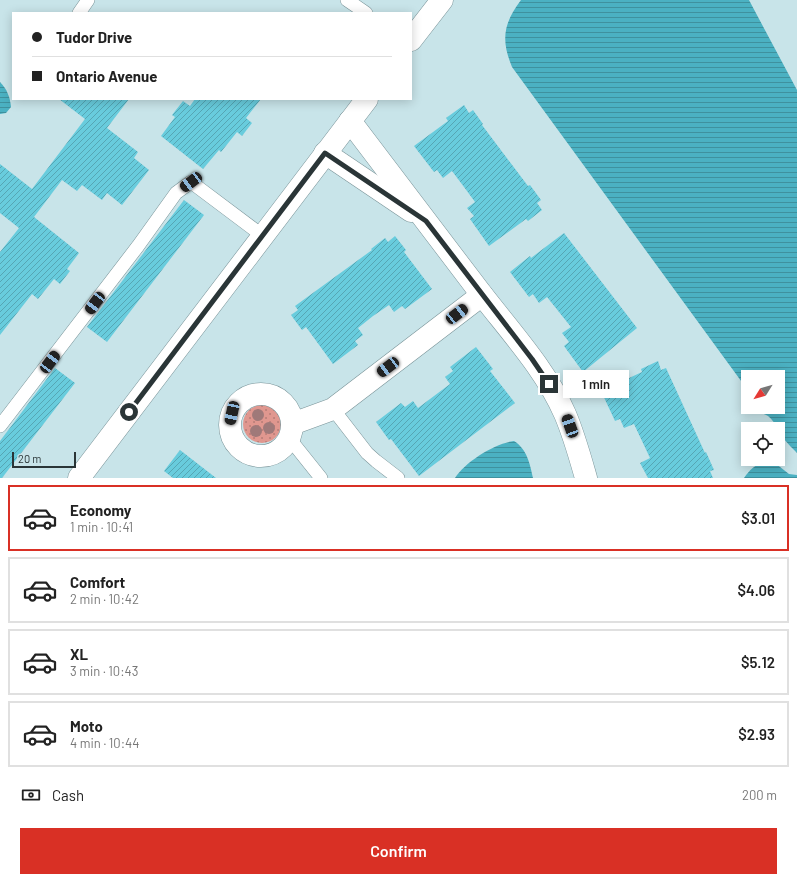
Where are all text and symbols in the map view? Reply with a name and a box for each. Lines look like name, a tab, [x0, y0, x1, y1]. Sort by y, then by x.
text: Tudor Drive	[56, 28, 132, 46]
text: Ontario Avenue	[56, 67, 157, 85]
car	[178, 170, 204, 194]
car	[83, 290, 107, 316]
car	[444, 302, 470, 326]
car	[38, 349, 62, 375]
car	[375, 355, 401, 379]
callout: 1 min	[563, 370, 629, 398]
north arrow	[741, 370, 785, 414]
map controls	[741, 370, 785, 466]
route end	[540, 375, 558, 393]
text: 1 min	[582, 376, 610, 392]
car	[224, 400, 240, 426]
route start	[120, 403, 138, 421]
car	[560, 413, 580, 439]
button: locate	[741, 422, 785, 466]
scale bar	[12, 450, 76, 469]
text: 20 m	[18, 452, 41, 465]
icon: car	[22, 500, 58, 536]
text: Economy	[70, 501, 131, 519]
text: $3.01	[741, 509, 775, 527]
text: 1 min · 10:41	[70, 519, 133, 535]
icon: car	[22, 572, 58, 608]
text: Comfort	[70, 573, 125, 591]
text: $4.06	[738, 581, 775, 599]
text: 2 min · 10:42	[70, 591, 139, 607]
icon: car	[22, 644, 58, 680]
text: XL	[70, 645, 88, 663]
text: $5.12	[741, 653, 775, 671]
text: 3 min · 10:43	[70, 663, 138, 679]
icon: car	[22, 716, 58, 752]
text: Moto	[70, 717, 103, 735]
text: $2.93	[738, 725, 775, 743]
text: 4 min · 10:44	[70, 735, 139, 751]
icon: cash	[20, 784, 42, 806]
text: Cash	[52, 786, 84, 804]
text: 200 m	[742, 787, 777, 803]
button: Confirm	[20, 828, 777, 874]

